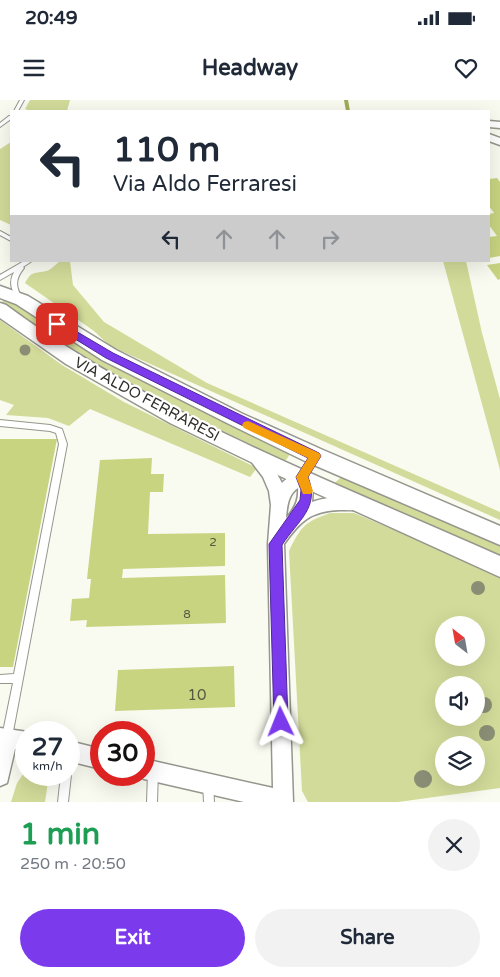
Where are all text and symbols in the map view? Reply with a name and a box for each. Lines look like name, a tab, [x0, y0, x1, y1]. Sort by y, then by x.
text: 20:49	[25, 7, 78, 29]
icon: menu	[20, 54, 48, 82]
icon: heart	[452, 54, 480, 82]
text: Headway	[202, 55, 298, 81]
text: 110 m	[113, 129, 220, 171]
icon: left	[30, 130, 95, 195]
text: Via Aldo Ferraresi	[113, 171, 297, 197]
icon: left	[157, 225, 185, 253]
icon: ahead	[210, 225, 238, 253]
icon: ahead	[263, 225, 291, 253]
icon: right	[316, 225, 344, 253]
pin	[36, 303, 78, 345]
icon: arrive	[43, 310, 71, 338]
street label: VIA ALDO FERRARESI	[71, 353, 223, 445]
house number: 2	[209, 535, 217, 549]
house number: 8	[183, 607, 191, 621]
north arrow	[435, 616, 485, 666]
map controls	[435, 616, 485, 786]
button: sound	[435, 676, 485, 726]
house number: 10	[188, 686, 206, 704]
position arrow	[254, 695, 306, 747]
speed limit sign: 30	[90, 721, 155, 786]
text: 27	[32, 732, 63, 762]
button: layers	[435, 736, 485, 786]
text: km/h	[32, 759, 63, 773]
text: 1 min	[20, 816, 100, 853]
button: close	[428, 819, 480, 871]
text: 250 m · 20:50	[20, 854, 126, 874]
button: Exit	[20, 909, 245, 967]
button: Share	[255, 909, 480, 967]

